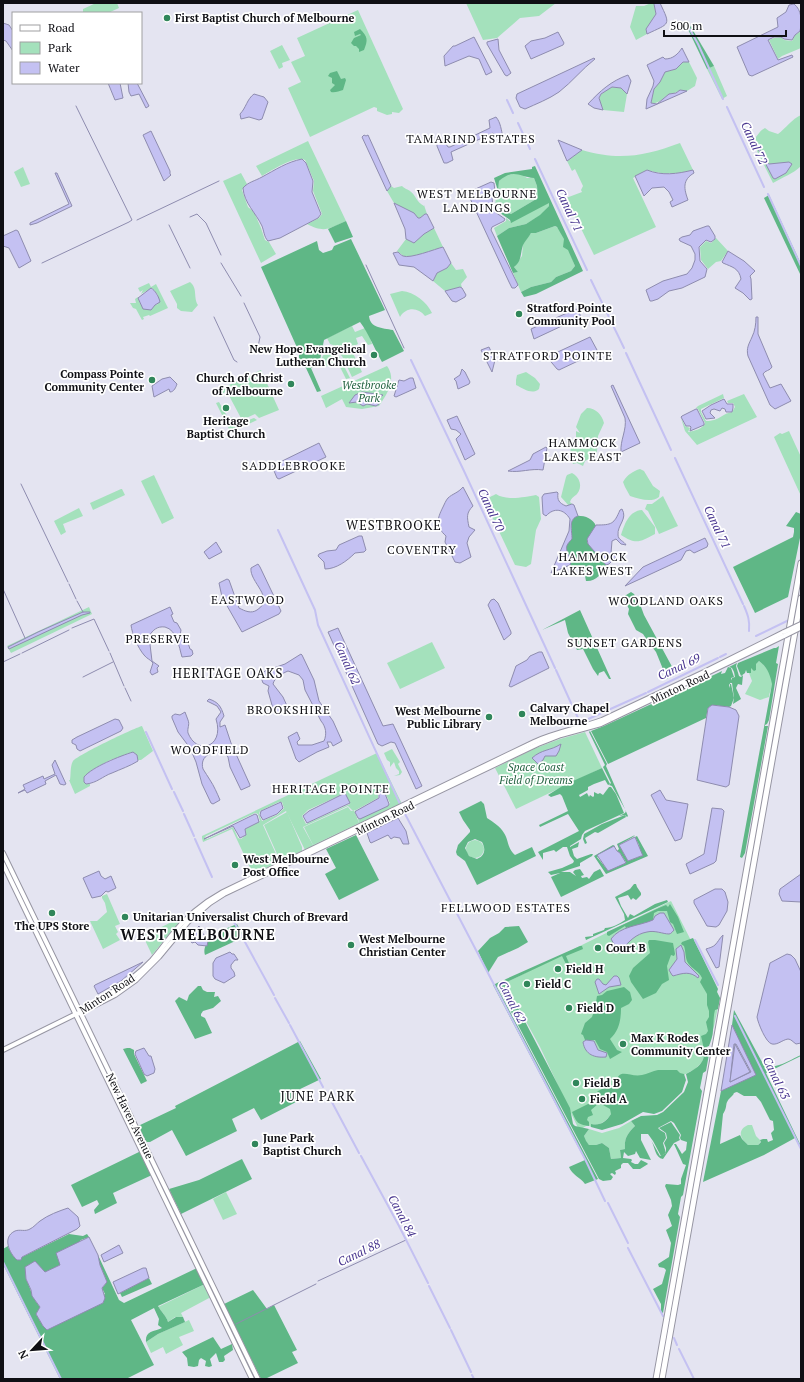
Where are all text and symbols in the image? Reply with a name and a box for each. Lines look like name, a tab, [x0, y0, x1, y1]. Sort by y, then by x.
place label: First Baptist Church of Melbourne	[175, 11, 355, 25]
legend	[12, 12, 142, 84]
scale bar	[664, 12, 786, 38]
marker: First Baptist Church of Melbourne	[162, 13, 172, 23]
text: 500 m	[670, 18, 703, 33]
text: Road	[48, 20, 75, 35]
text: Park	[48, 40, 73, 55]
text: Water	[48, 60, 80, 75]
water label: Canal 72	[738, 119, 771, 167]
district label: TAMARIND ESTATES	[406, 131, 536, 146]
district label: WEST MELBOURNE LANDINGS	[417, 186, 537, 215]
water label: Canal 71	[553, 186, 586, 234]
place label: Stratford Pointe Community Pool	[527, 301, 615, 328]
marker: Stratford Pointe Community Pool	[514, 309, 524, 319]
place label: New Hope Evangelical Lutheran Church	[249, 342, 366, 369]
district label: STRATFORD POINTE	[483, 348, 613, 363]
marker: New Hope Evangelical Lutheran Church	[369, 350, 379, 360]
place label: Compass Pointe Community Center	[45, 367, 144, 394]
place label: Church of Christ of Melbourne	[196, 371, 284, 398]
marker: Compass Pointe Community Center	[147, 375, 157, 385]
park label: Westbrooke Park	[342, 378, 396, 405]
marker: Church of Christ of Melbourne	[286, 379, 296, 389]
marker: Heritage Baptist Church	[221, 403, 231, 413]
place label: Heritage Baptist Church	[187, 414, 265, 441]
district label: HAMMOCK LAKES EAST	[544, 435, 622, 464]
district label: SADDLEBROOKE	[242, 458, 346, 473]
water label: Canal 70	[475, 486, 508, 534]
water label: Canal 71	[701, 503, 734, 551]
district label: WESTBROOKE	[346, 516, 442, 534]
district label: COVENTRY	[387, 542, 457, 557]
district label: HAMMOCK LAKES WEST	[553, 549, 633, 578]
district label: EASTWOOD	[211, 592, 285, 607]
district label: WOODLAND OAKS	[608, 593, 724, 608]
district label: PRESERVE	[125, 631, 191, 646]
district label: SUNSET GARDENS	[567, 635, 683, 650]
water label: Canal 62	[331, 639, 364, 687]
water label: Canal 69	[655, 650, 703, 683]
district label: HERITAGE OAKS	[173, 664, 283, 682]
street label: Minton Road	[648, 667, 712, 707]
place label: Calvary Chapel Melbourne	[530, 701, 610, 728]
district label: BROOKSHIRE	[247, 702, 331, 717]
place label: West Melbourne Public Library	[395, 704, 481, 731]
marker: Calvary Chapel Melbourne	[517, 709, 527, 719]
marker: West Melbourne Public Library	[484, 712, 494, 722]
district label: WOODFIELD	[171, 742, 249, 757]
park label: Space Coast Field of Dreams	[498, 760, 573, 787]
district label: HERITAGE POINTE	[272, 781, 390, 796]
street label: Minton Road	[353, 798, 417, 838]
place label: West Melbourne Post Office	[243, 852, 329, 879]
marker: West Melbourne Post Office	[230, 860, 240, 870]
district label: FELLWOOD ESTATES	[441, 900, 571, 915]
marker: The UPS Store	[47, 908, 57, 918]
place label: Unitarian Universalist Church of Brevard	[133, 910, 349, 924]
marker: Unitarian Universalist Church of Brevard	[120, 912, 130, 922]
place label: The UPS Store	[15, 919, 90, 933]
district label: WEST MELBOURNE	[120, 924, 276, 944]
place label: West Melbourne Christian Center	[359, 932, 446, 959]
marker: West Melbourne Christian Center	[346, 940, 356, 950]
place label: Court B	[606, 941, 646, 955]
marker: Court B	[593, 943, 603, 953]
place label: Field H	[566, 962, 604, 976]
marker: Field H	[553, 964, 563, 974]
street label: Minton Road	[77, 971, 137, 1017]
place label: Field C	[535, 977, 571, 991]
water label: Canal 62	[495, 978, 530, 1026]
marker: Field C	[522, 979, 532, 989]
place label: Field D	[577, 1001, 614, 1015]
marker: Field D	[564, 1003, 574, 1013]
place label: Max K Rodes Community Center	[631, 1031, 731, 1058]
marker: Max K Rodes Community Center	[618, 1039, 628, 1049]
water label: Canal 63	[760, 1054, 794, 1102]
street label: New Haven Avenue	[103, 1071, 157, 1162]
place label: Field B	[584, 1076, 620, 1090]
marker: Field B	[571, 1078, 581, 1088]
district label: JUNE PARK	[281, 1087, 355, 1105]
place label: Field A	[590, 1092, 628, 1106]
marker: Field A	[577, 1094, 587, 1104]
place label: June Park Baptist Church	[263, 1131, 341, 1158]
marker: June Park Baptist Church	[250, 1139, 260, 1149]
water label: Canal 84	[385, 1192, 420, 1240]
water label: Canal 88	[335, 1235, 383, 1269]
north arrow	[12, 1330, 52, 1370]
text: N	[15, 1347, 31, 1361]

